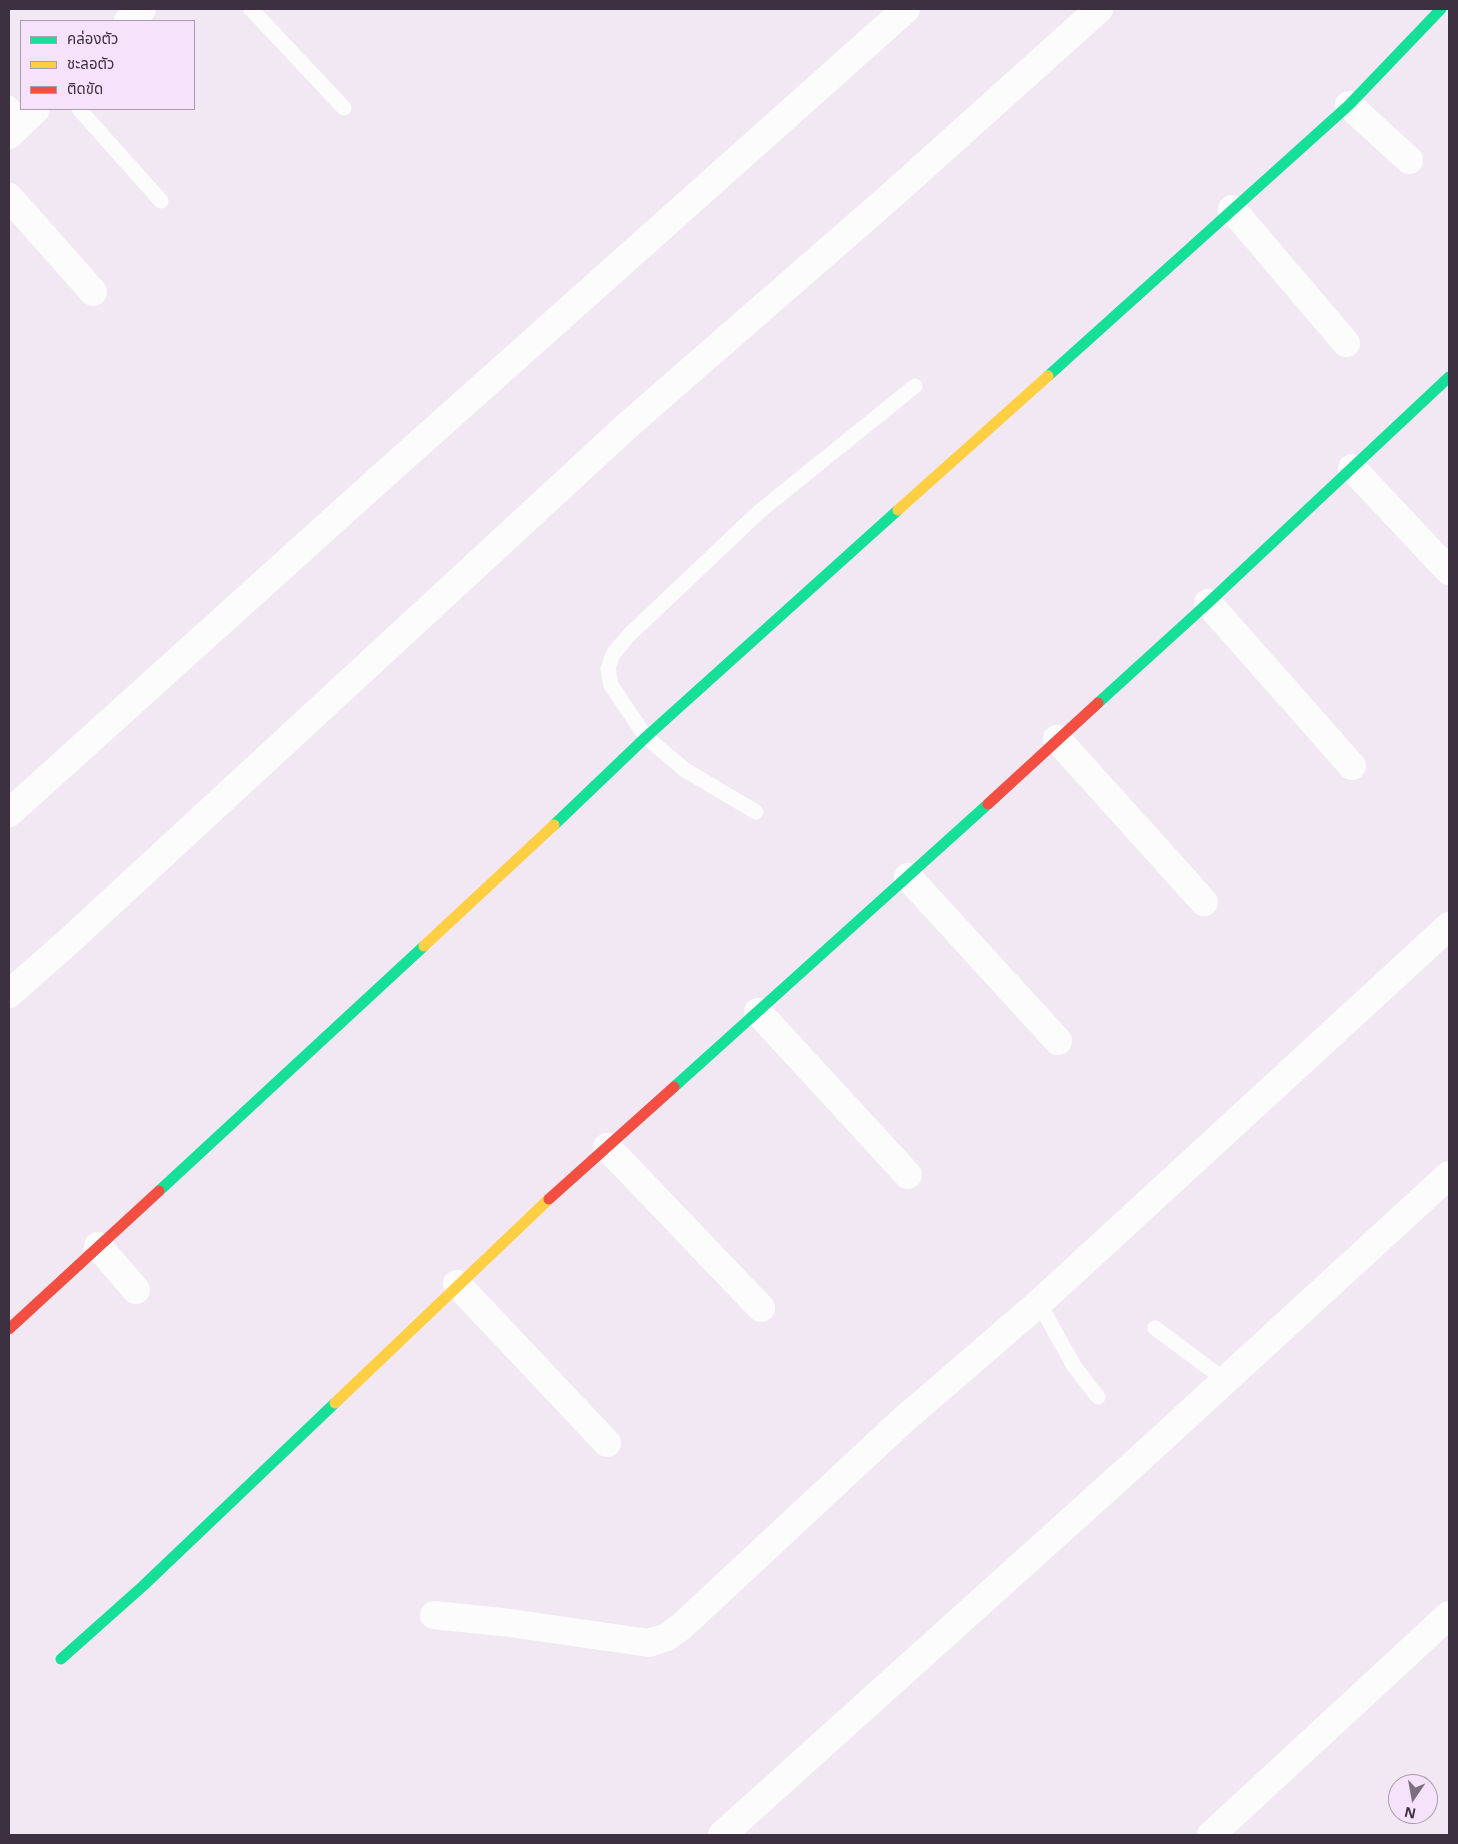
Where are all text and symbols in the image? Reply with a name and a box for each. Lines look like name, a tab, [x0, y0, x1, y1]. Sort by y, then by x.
legend	[20, 20, 195, 110]
text: คล่องตัว	[67, 28, 118, 48]
text: ชะลอตัว	[67, 53, 114, 73]
text: ติดขัด	[67, 78, 103, 98]
north arrow	[1388, 1774, 1438, 1824]
text: N	[1402, 1803, 1418, 1824]

